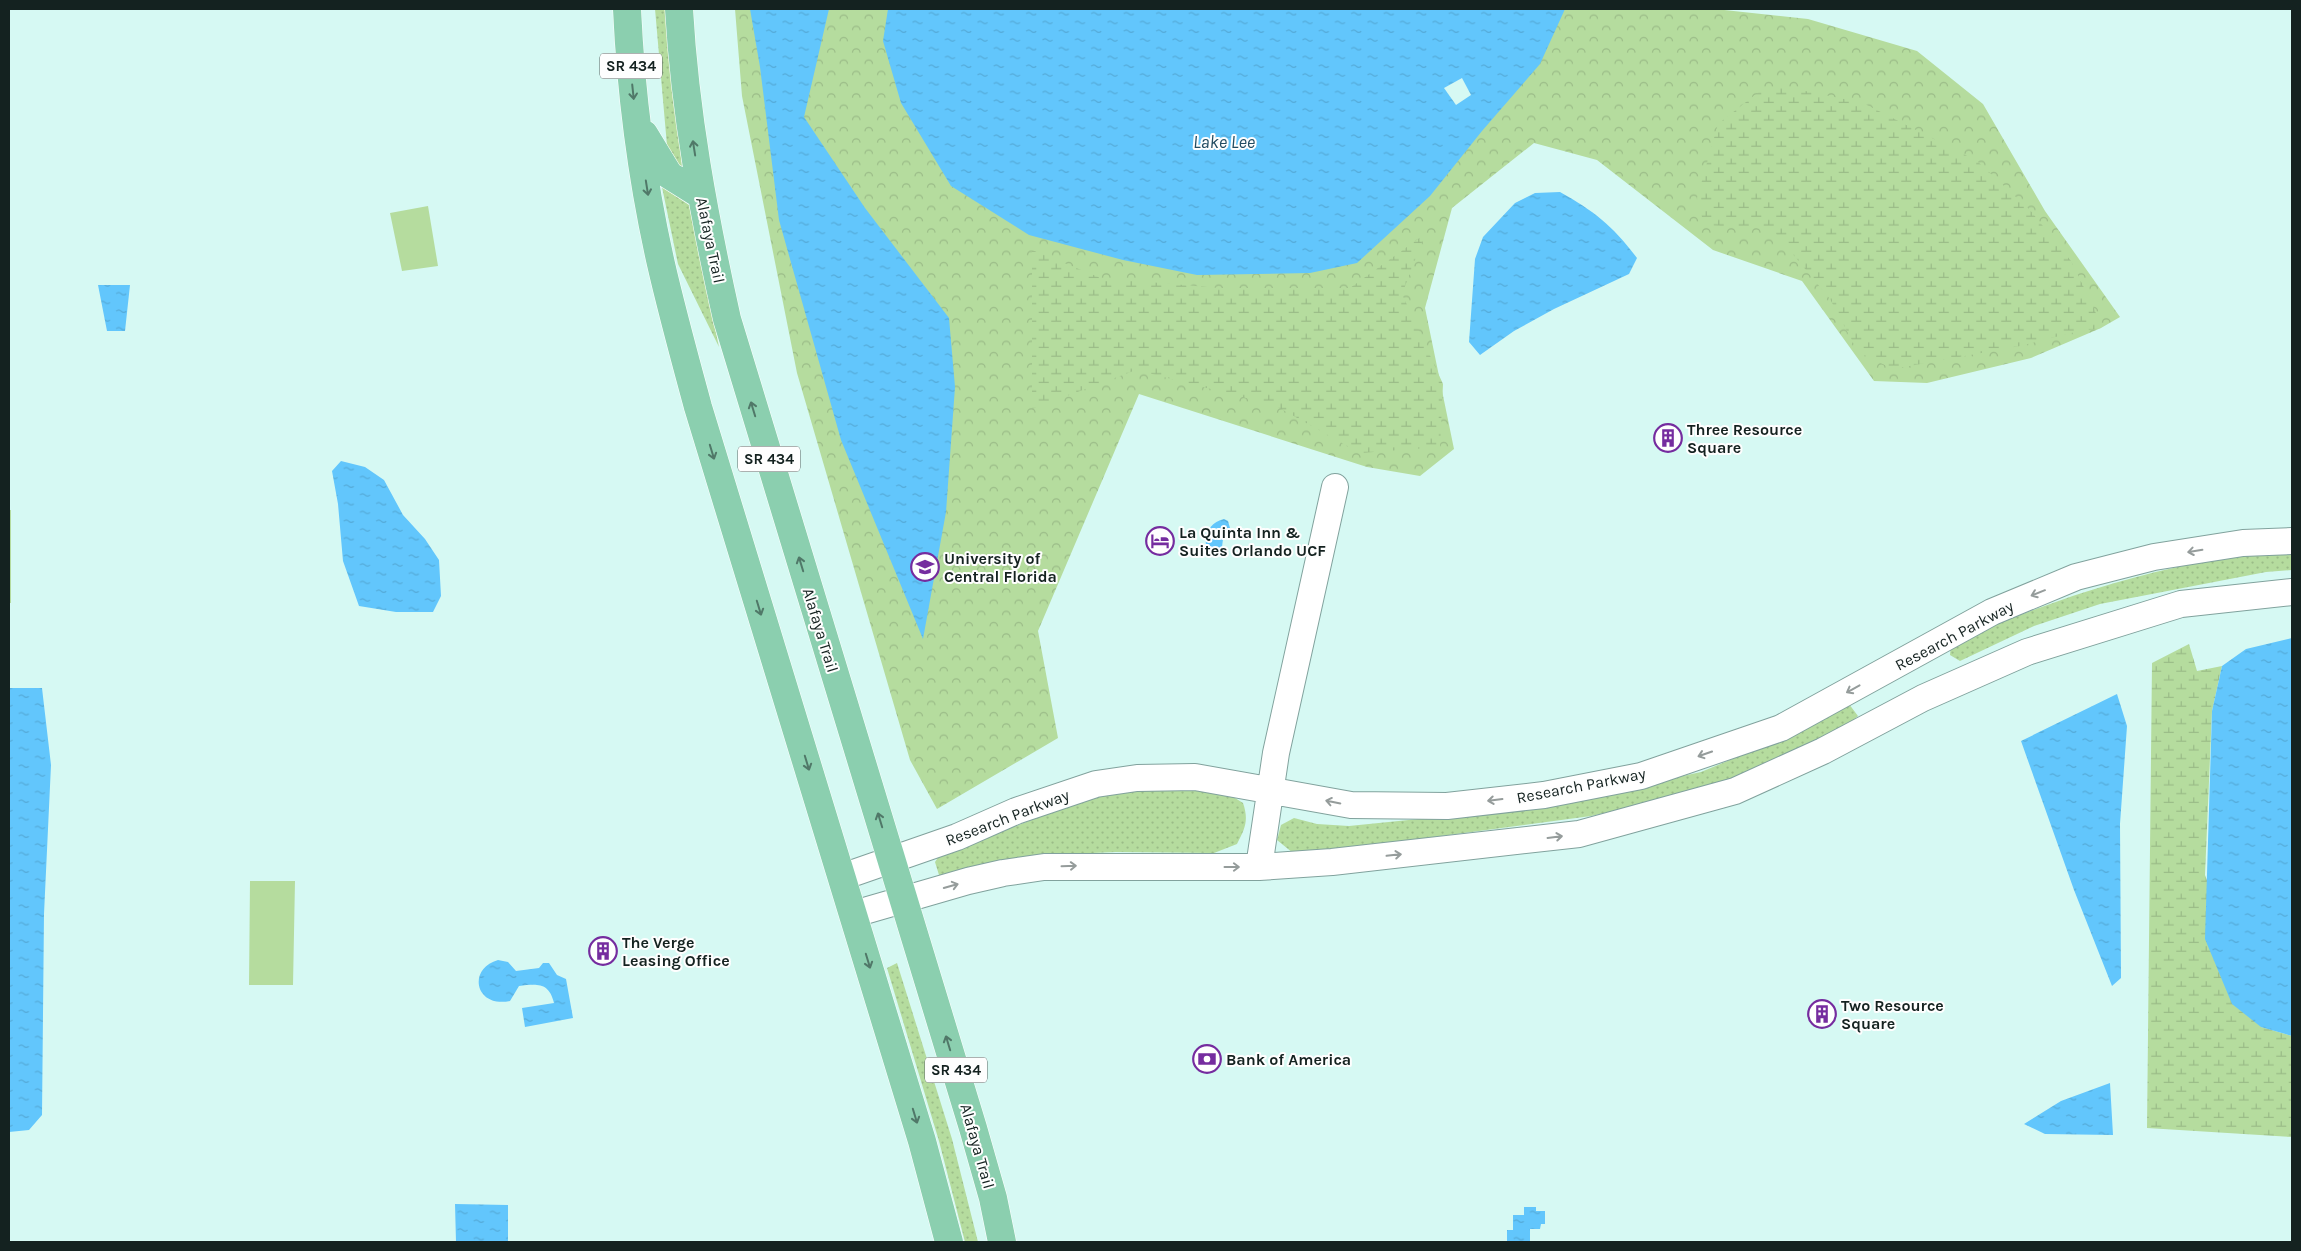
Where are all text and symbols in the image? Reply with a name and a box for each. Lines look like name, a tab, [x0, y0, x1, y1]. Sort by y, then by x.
road number: SR 434	[600, 54, 662, 78]
one-way arrow	[628, 84, 638, 100]
water label: Lake Lee	[1193, 131, 1255, 153]
one-way arrow	[688, 141, 698, 157]
one-way arrow	[642, 180, 652, 196]
street label: Alafaya Trail	[692, 195, 729, 285]
one-way arrow	[748, 401, 758, 417]
place label: Three Resource Square	[1687, 420, 1802, 457]
building icon: Three Resource Square	[1653, 423, 1683, 453]
one-way arrow	[707, 444, 717, 460]
road number: SR 434	[738, 446, 800, 472]
place label: La Quinta Inn & Suites Orlando UCF	[1179, 523, 1326, 560]
hotel icon: La Quinta Inn & Suites Orlando UCF	[1145, 526, 1175, 556]
one-way arrow	[2187, 546, 2203, 556]
place label: University of Central Florida	[944, 549, 1057, 586]
school or university icon: University of Central Florida	[910, 552, 940, 582]
one-way arrow	[796, 556, 806, 572]
street label: Alafaya Trail	[799, 586, 842, 675]
one-way arrow	[2031, 588, 2046, 598]
street label: Research Parkway	[1892, 596, 2017, 675]
one-way arrow	[755, 599, 765, 615]
one-way arrow	[1845, 684, 1860, 694]
one-way arrow	[1697, 750, 1713, 759]
one-way arrow	[803, 755, 813, 771]
street label: Research Parkway	[1515, 764, 1648, 807]
street label: Research Parkway	[943, 785, 1072, 850]
one-way arrow	[1488, 795, 1504, 805]
one-way arrow	[1326, 796, 1342, 806]
one-way arrow	[874, 812, 884, 828]
one-way arrow	[1547, 832, 1563, 842]
one-way arrow	[1386, 850, 1402, 860]
one-way arrow	[1061, 861, 1077, 870]
one-way arrow	[1224, 862, 1240, 871]
one-way arrow	[943, 881, 959, 890]
place label: The Verge Leasing Office	[622, 933, 730, 970]
building icon: The Verge Leasing Office	[588, 936, 618, 966]
one-way arrow	[863, 952, 873, 968]
place label: Two Resource Square	[1841, 996, 1944, 1033]
building icon: Two Resource Square	[1807, 999, 1837, 1029]
one-way arrow	[942, 1036, 952, 1052]
bank icon: Bank of America	[1192, 1044, 1222, 1074]
place label: Bank of America	[1226, 1050, 1351, 1069]
road number: SR 434	[925, 1058, 987, 1082]
street label: Alafaya Trail	[956, 1101, 999, 1191]
one-way arrow	[910, 1108, 920, 1124]

